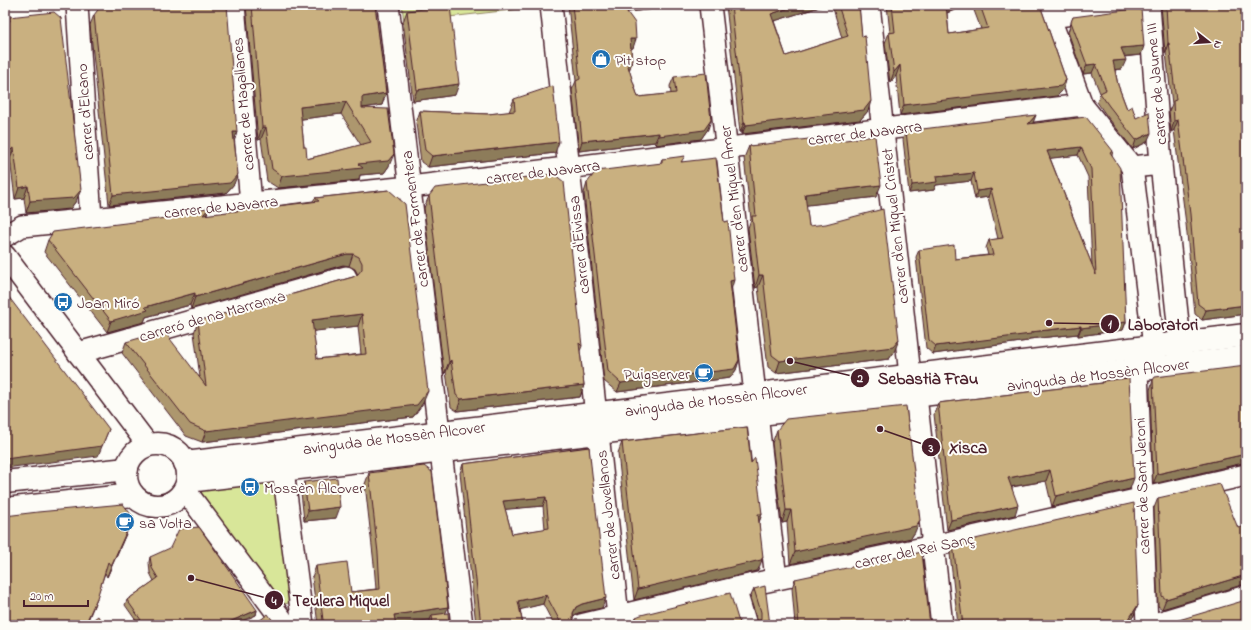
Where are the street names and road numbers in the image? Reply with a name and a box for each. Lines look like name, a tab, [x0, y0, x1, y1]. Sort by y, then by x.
street label: carrer de Jaume III	[1140, 22, 1174, 146]
street label: carrer de Magallanes	[226, 36, 262, 171]
street label: carrer d'Elcano	[71, 63, 101, 161]
street label: carrer de Navarra	[807, 115, 924, 153]
street label: carrer d'en Miquel Amer	[714, 124, 756, 274]
street label: carrer d'en Miquel Cristet	[876, 146, 916, 305]
street label: carrer de Formentera	[396, 149, 436, 289]
street label: carrer de Navarra	[485, 154, 602, 192]
street label: carrer de Navarra	[163, 190, 280, 226]
street label: carrer d'Eivissa	[563, 194, 597, 295]
street label: carreró de na Marranxa	[136, 285, 289, 349]
street label: avinguda de Mossèn Alcover	[1006, 353, 1191, 399]
street label: avinguda de Mossèn Alcover	[624, 378, 809, 424]
street label: avinguda de Mossèn Alcover	[302, 416, 487, 462]
street label: carrer de Sant Jeroni	[1129, 417, 1157, 555]
street label: carrer de Jovellanos	[590, 449, 628, 581]
street label: carrer del Rei Sanç	[853, 527, 977, 576]

